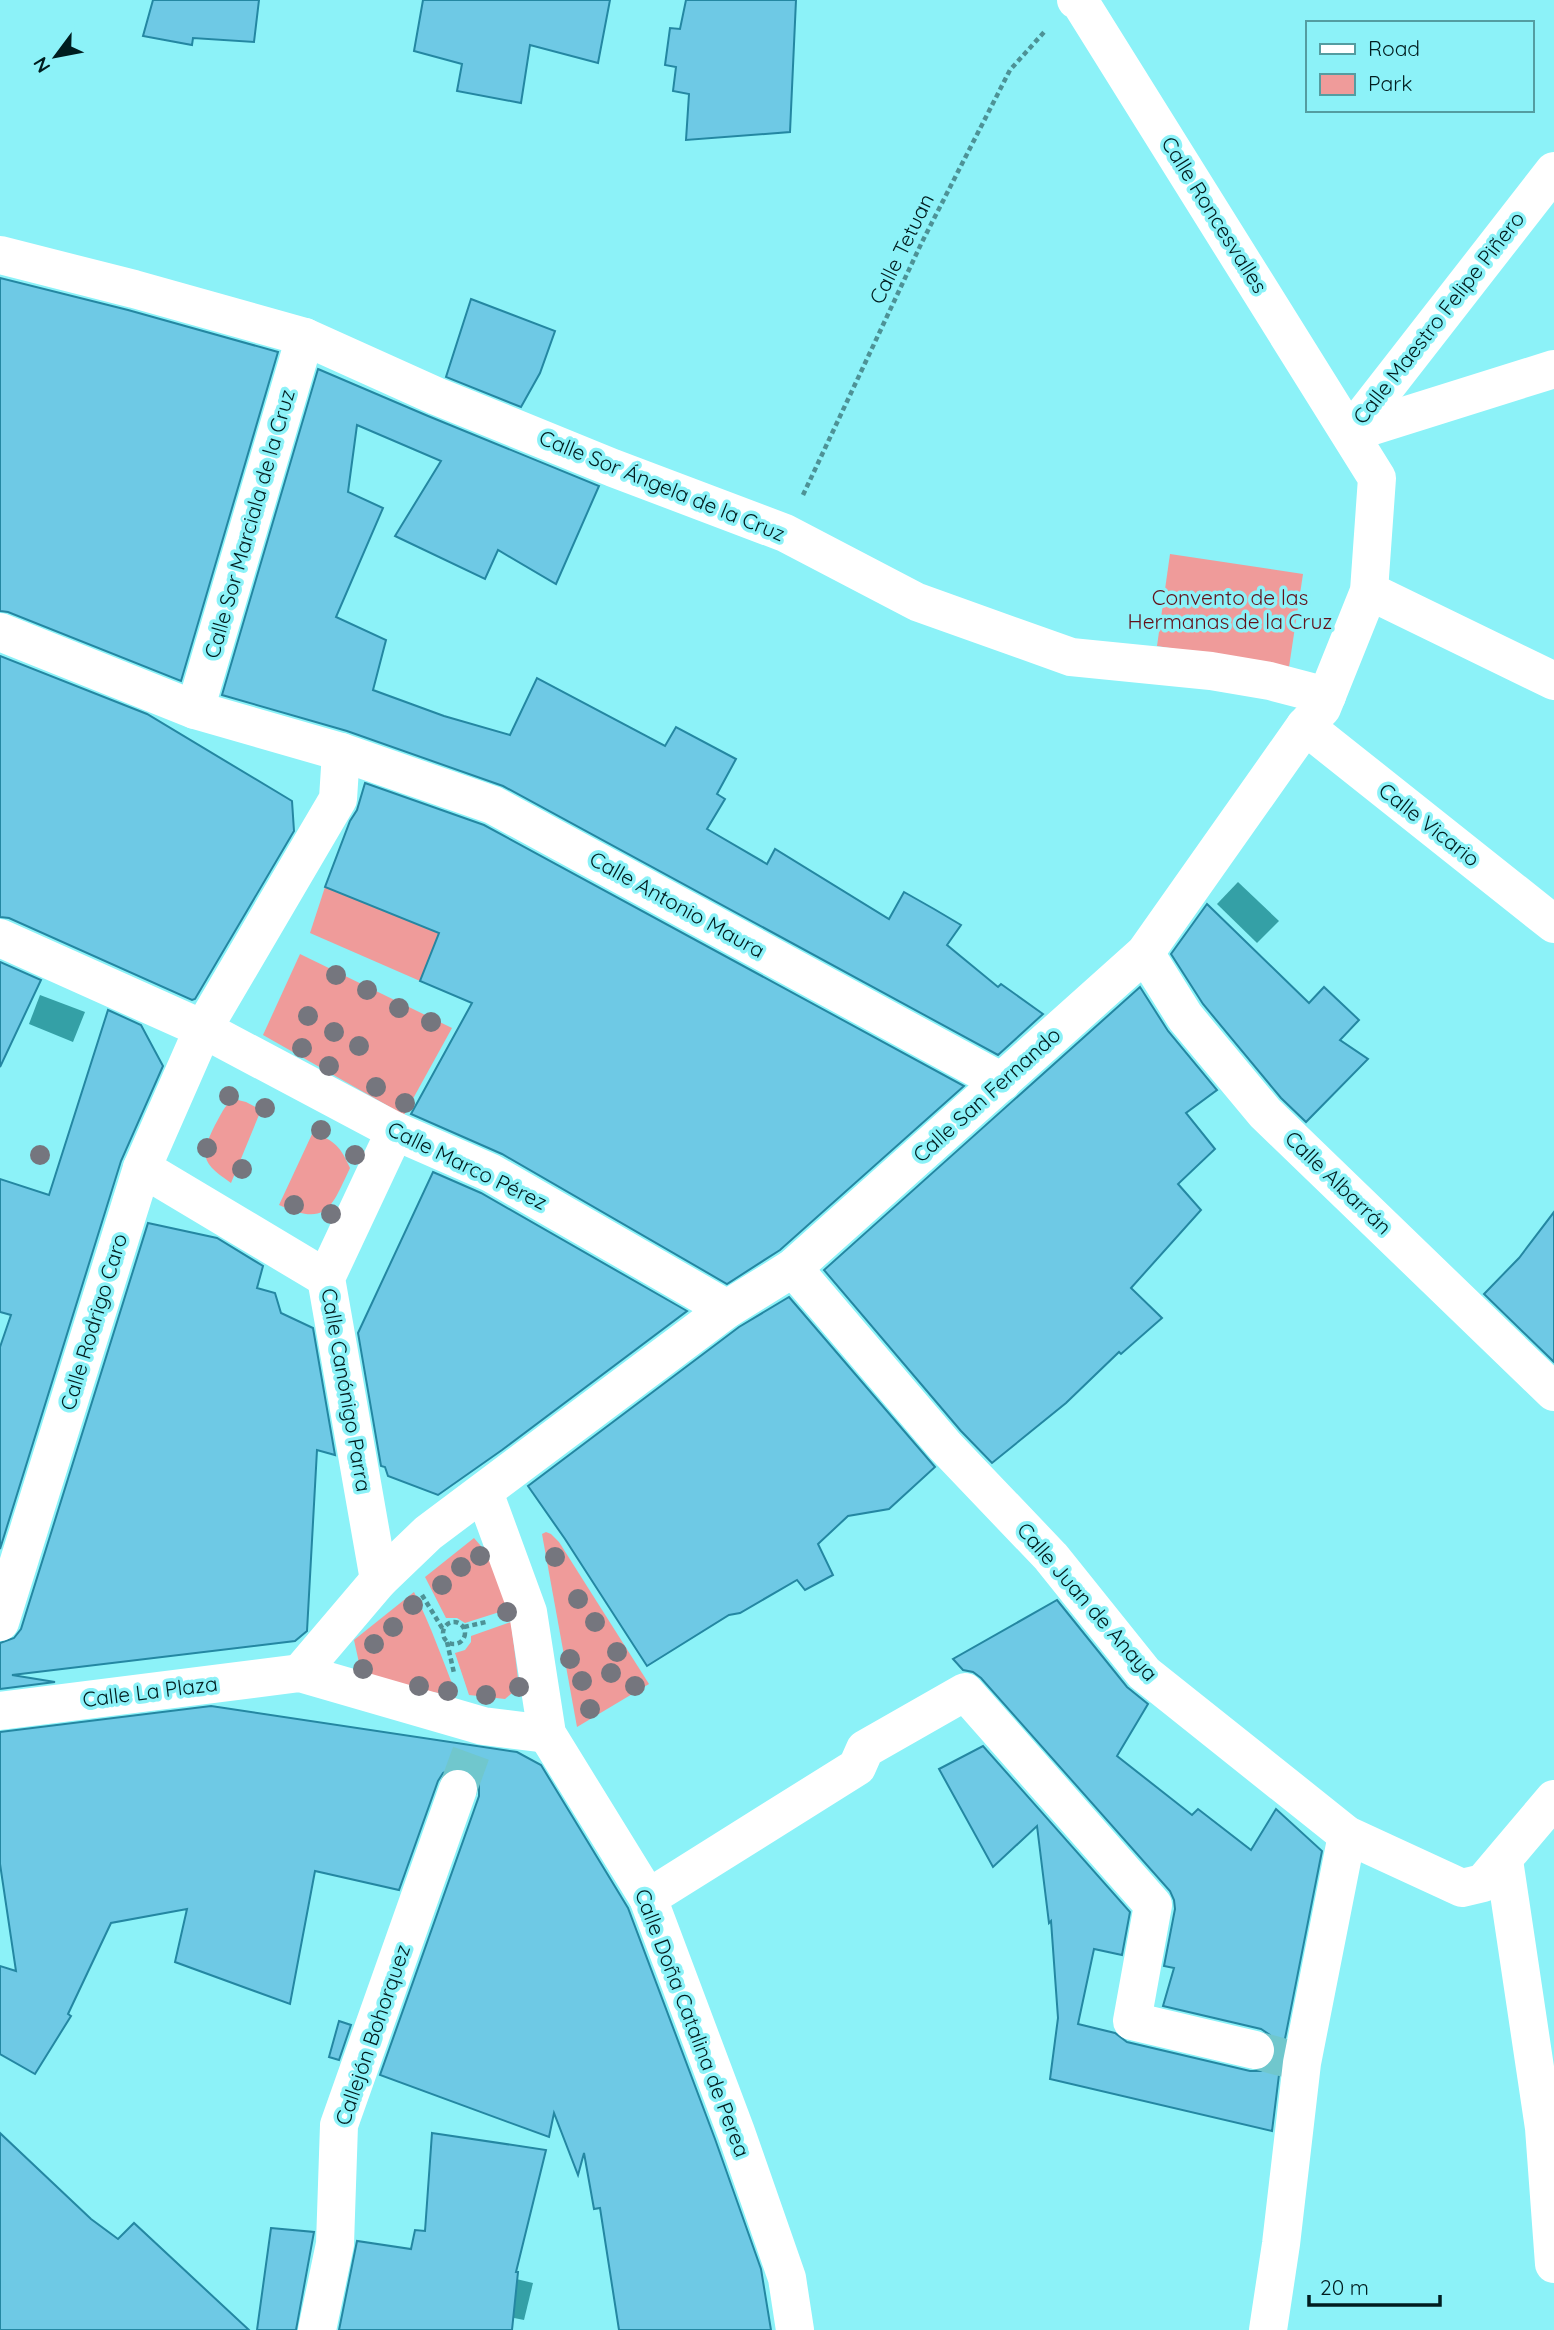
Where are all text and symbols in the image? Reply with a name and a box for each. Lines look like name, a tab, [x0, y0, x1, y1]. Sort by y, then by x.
north arrow	[21, 21, 91, 91]
legend	[1306, 21, 1533, 112]
text: Road	[1368, 35, 1420, 61]
text: N	[28, 53, 55, 77]
text: Park	[1368, 70, 1412, 96]
street label: Calle Roncesvalles	[1156, 131, 1274, 298]
street label: Calle Tetuan	[863, 189, 939, 308]
street label: Calle Maestro Felipe Piñero	[1347, 206, 1529, 429]
street label: Calle Sor Marciala de la Cruz	[198, 386, 300, 661]
street label: Calle Sor Ángela de la Cruz	[536, 424, 789, 546]
park label: Convento de las Hermanas de la Cruz	[1128, 584, 1332, 634]
street label: Calle Vicario	[1374, 777, 1485, 872]
street label: Calle Antonio Maura	[585, 845, 770, 963]
street label: Calle San Fernando	[907, 1021, 1066, 1167]
street label: Calle Marco Pérez	[383, 1115, 551, 1215]
street label: Calle Albarrán	[1280, 1125, 1397, 1240]
street label: Calle Rodrigo Caro	[54, 1230, 132, 1413]
street label: Calle Canónigo Parra	[316, 1286, 378, 1494]
street label: Calle Juan de Anaya	[1012, 1517, 1164, 1686]
street label: Calle La Plaza	[81, 1670, 219, 1712]
street label: Calle Doña Catalina de Perea	[630, 1885, 756, 2160]
street label: Callejón Bohorquez	[329, 1941, 415, 2128]
scale bar	[1309, 2264, 1440, 2308]
text: 20 m	[1320, 2274, 1369, 2300]

